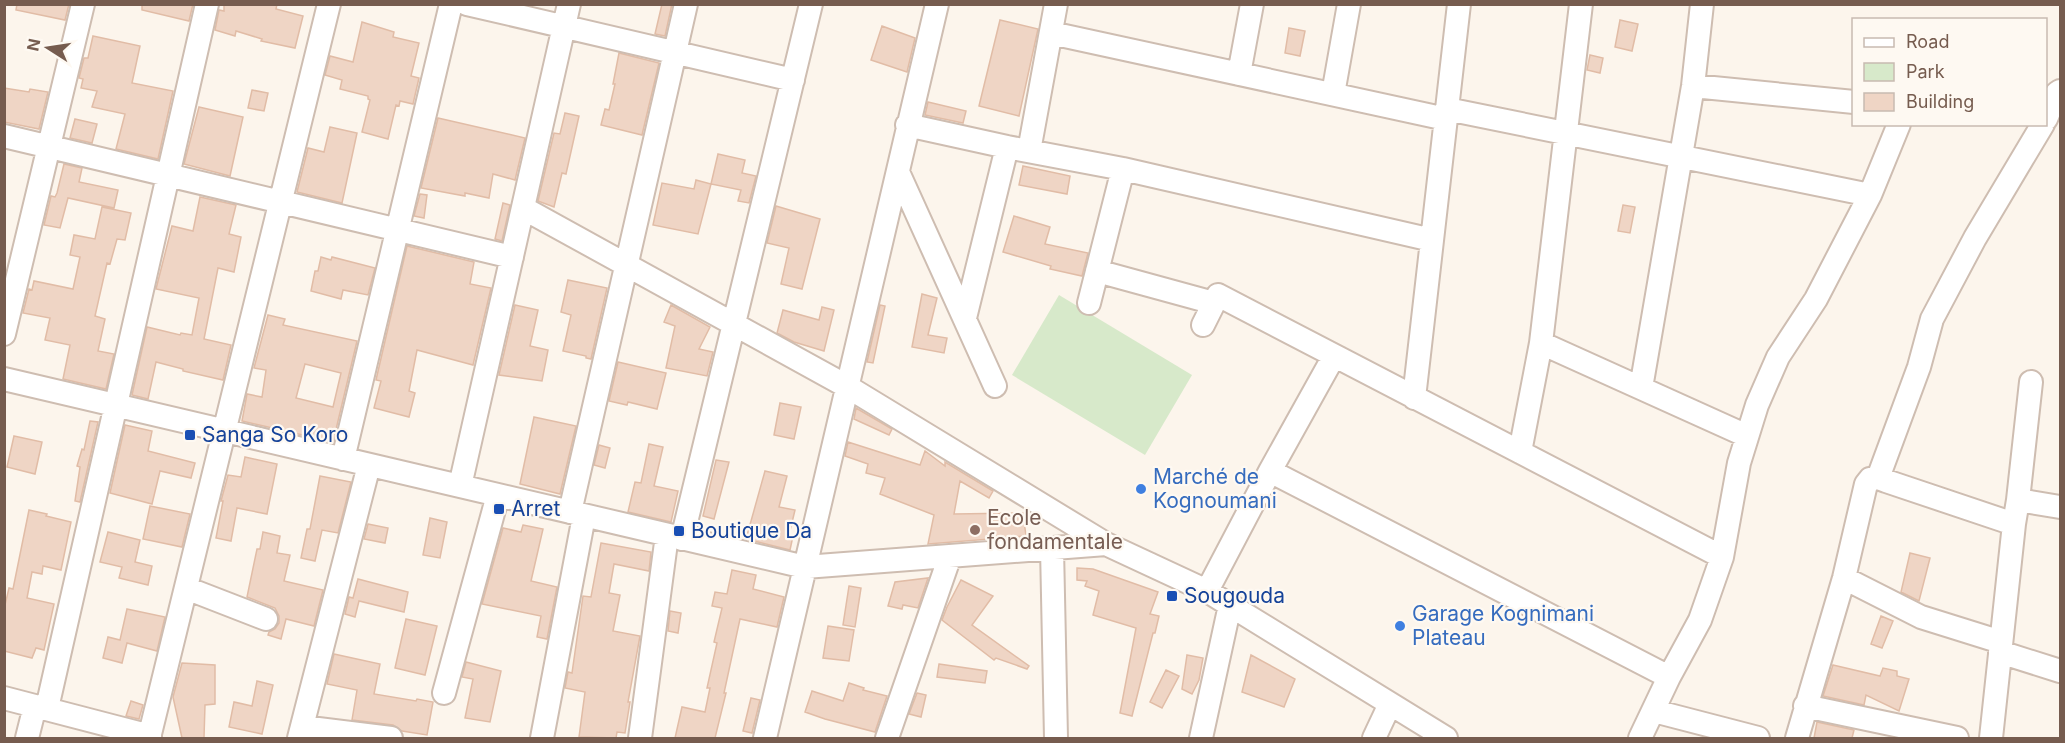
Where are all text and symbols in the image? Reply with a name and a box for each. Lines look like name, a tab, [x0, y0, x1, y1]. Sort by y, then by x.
north arrow	[18, 18, 78, 78]
legend	[1852, 18, 2047, 126]
text: Road	[1906, 31, 1949, 52]
text: N	[22, 37, 44, 53]
text: Park	[1906, 61, 1945, 82]
text: Building	[1906, 91, 1974, 112]
place label: Sanga So Koro	[202, 422, 348, 447]
marker: Sanga So Koro	[183, 428, 197, 442]
place label: Marché de Kognoumani	[1153, 464, 1277, 513]
marker: Marché de Kognoumani	[1134, 482, 1148, 496]
place label: Arret	[511, 496, 561, 521]
marker: Arret	[492, 502, 506, 516]
place label: Ecole fondamentale	[987, 505, 1123, 554]
place label: Boutique Da	[691, 518, 812, 543]
marker: Ecole fondamentale	[968, 523, 982, 537]
marker: Boutique Da	[672, 524, 686, 538]
place label: Sougouda	[1184, 583, 1285, 608]
marker: Sougouda	[1165, 589, 1179, 603]
place label: Garage Kognimani Plateau	[1412, 601, 1594, 650]
marker: Garage Kognimani Plateau	[1393, 619, 1407, 633]

